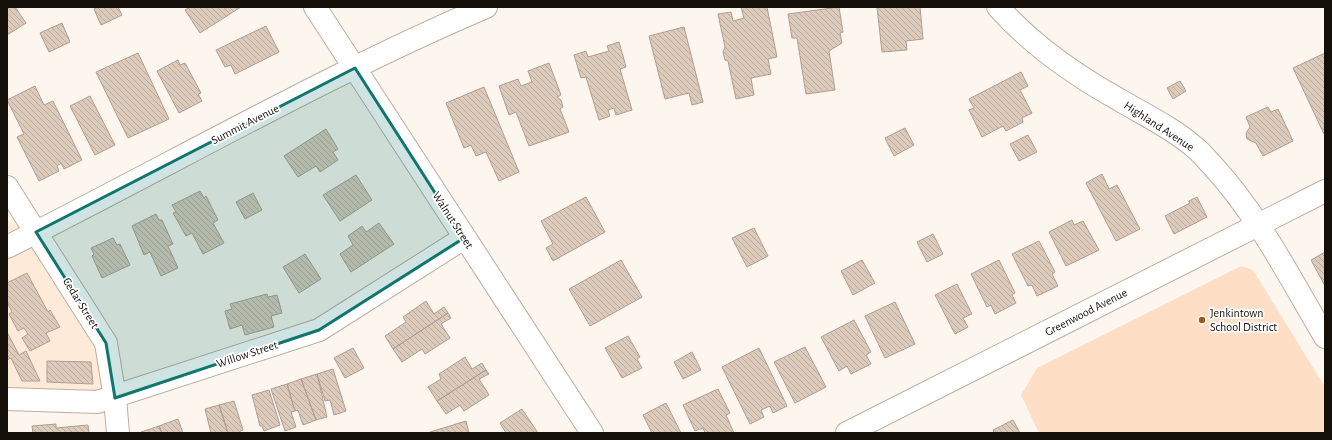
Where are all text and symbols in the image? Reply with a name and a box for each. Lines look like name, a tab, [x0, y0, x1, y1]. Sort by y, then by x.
street label: Highland Avenue	[1122, 99, 1196, 153]
street label: Summit Avenue	[209, 102, 281, 146]
street label: Walnut Street	[430, 189, 476, 251]
street label: Cedar Street	[61, 276, 101, 331]
street label: Greenwood Avenue	[1043, 286, 1129, 338]
place label: Jenkintown School District	[1210, 307, 1277, 333]
marker: Jenkintown School District	[1197, 315, 1207, 325]
street label: Willow Street	[215, 338, 279, 370]

